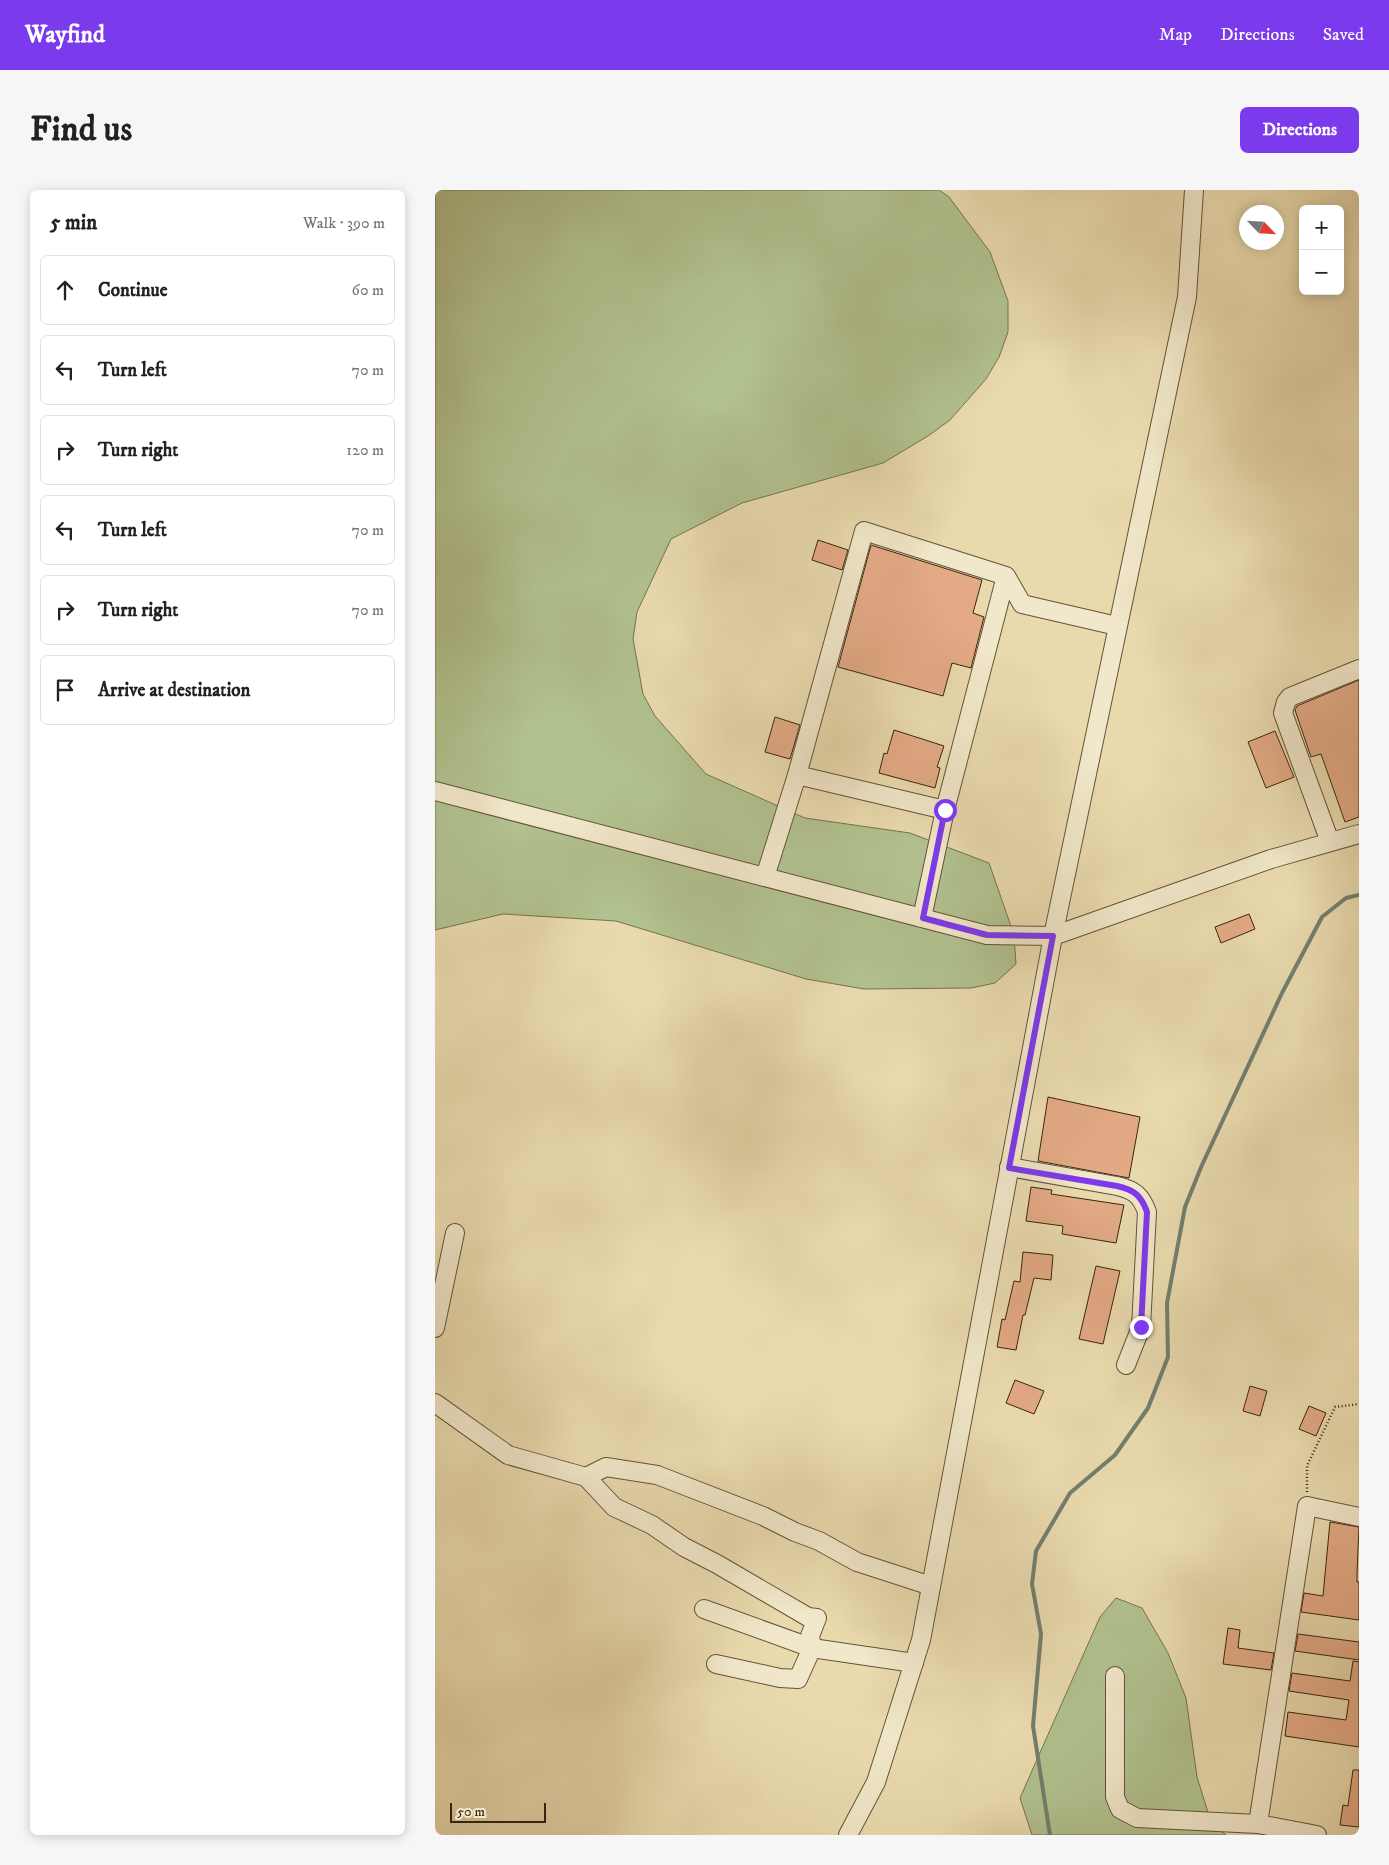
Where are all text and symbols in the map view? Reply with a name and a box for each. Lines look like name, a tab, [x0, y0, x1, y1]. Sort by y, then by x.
text: Wayfind	[25, 20, 105, 50]
text: Map	[1159, 24, 1192, 46]
text: Directions	[1220, 24, 1295, 46]
text: Saved	[1323, 24, 1364, 46]
button: Directions	[1240, 107, 1359, 153]
text: Find us	[30, 108, 132, 152]
north arrow	[1239, 205, 1284, 250]
map controls	[1299, 205, 1344, 295]
button: +	[1299, 205, 1344, 250]
text: 5 min	[50, 210, 97, 236]
text: Walk · 390 m	[303, 213, 385, 233]
button: −	[1299, 250, 1344, 295]
icon: ahead	[51, 276, 79, 304]
text: Continue	[98, 279, 168, 302]
text: 60 m	[352, 280, 384, 300]
icon: left	[51, 356, 79, 384]
text: Turn left	[98, 359, 167, 382]
text: 70 m	[352, 360, 384, 380]
icon: right	[51, 436, 79, 464]
text: Turn right	[98, 439, 178, 462]
text: 120 m	[346, 440, 384, 460]
icon: left	[51, 516, 79, 544]
text: Turn left	[98, 519, 167, 542]
text: 70 m	[352, 520, 384, 540]
icon: right	[51, 596, 79, 624]
text: Turn right	[98, 599, 178, 622]
text: 70 m	[352, 600, 384, 620]
icon: arrive	[51, 676, 79, 704]
text: Arrive at destination	[98, 679, 250, 702]
route start	[934, 799, 957, 822]
route end	[1130, 1316, 1153, 1339]
scale bar	[450, 1800, 546, 1823]
text: 50 m	[457, 1803, 485, 1821]

